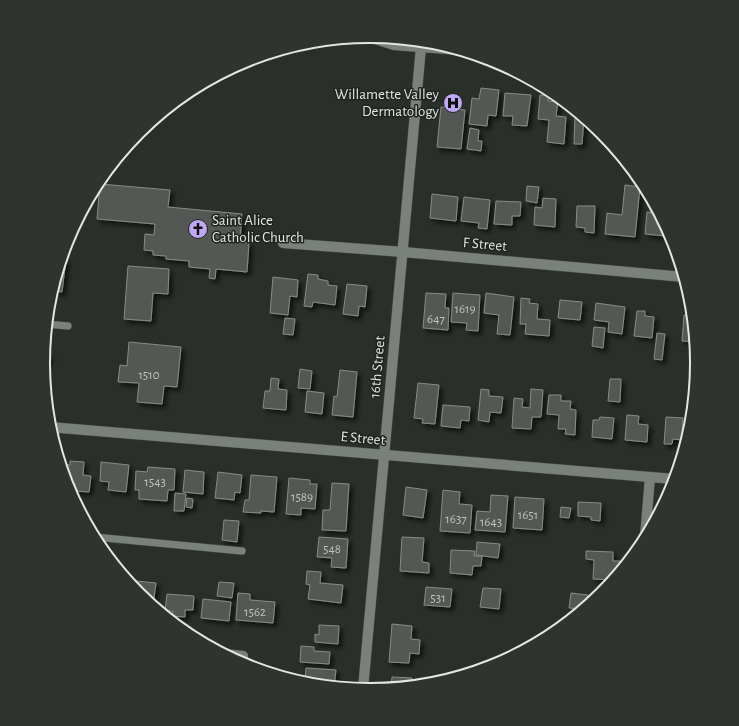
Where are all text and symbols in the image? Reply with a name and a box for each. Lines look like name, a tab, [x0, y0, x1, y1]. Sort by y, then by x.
place label: Willamette Valley Dermatology	[335, 87, 440, 119]
hospital icon: Willamette Valley Dermatology	[442, 92, 464, 114]
place label: Saint Alice Catholic Church	[212, 213, 304, 245]
church icon: Saint Alice Catholic Church	[187, 218, 209, 240]
street label: F Street	[462, 235, 508, 254]
house number: 1619	[454, 303, 476, 316]
house number: 647	[427, 313, 445, 326]
street label: 16th Street	[367, 335, 388, 399]
house number: 1510	[138, 369, 160, 382]
street label: E Street	[340, 429, 386, 448]
house number: 1543	[144, 476, 166, 489]
house number: 1589	[291, 491, 313, 504]
house number: 1651	[518, 509, 538, 522]
house number: 1637	[445, 513, 467, 526]
house number: 1643	[480, 516, 502, 529]
house number: 548	[323, 543, 341, 556]
house number: 531	[430, 592, 446, 605]
house number: 1562	[244, 606, 266, 619]

